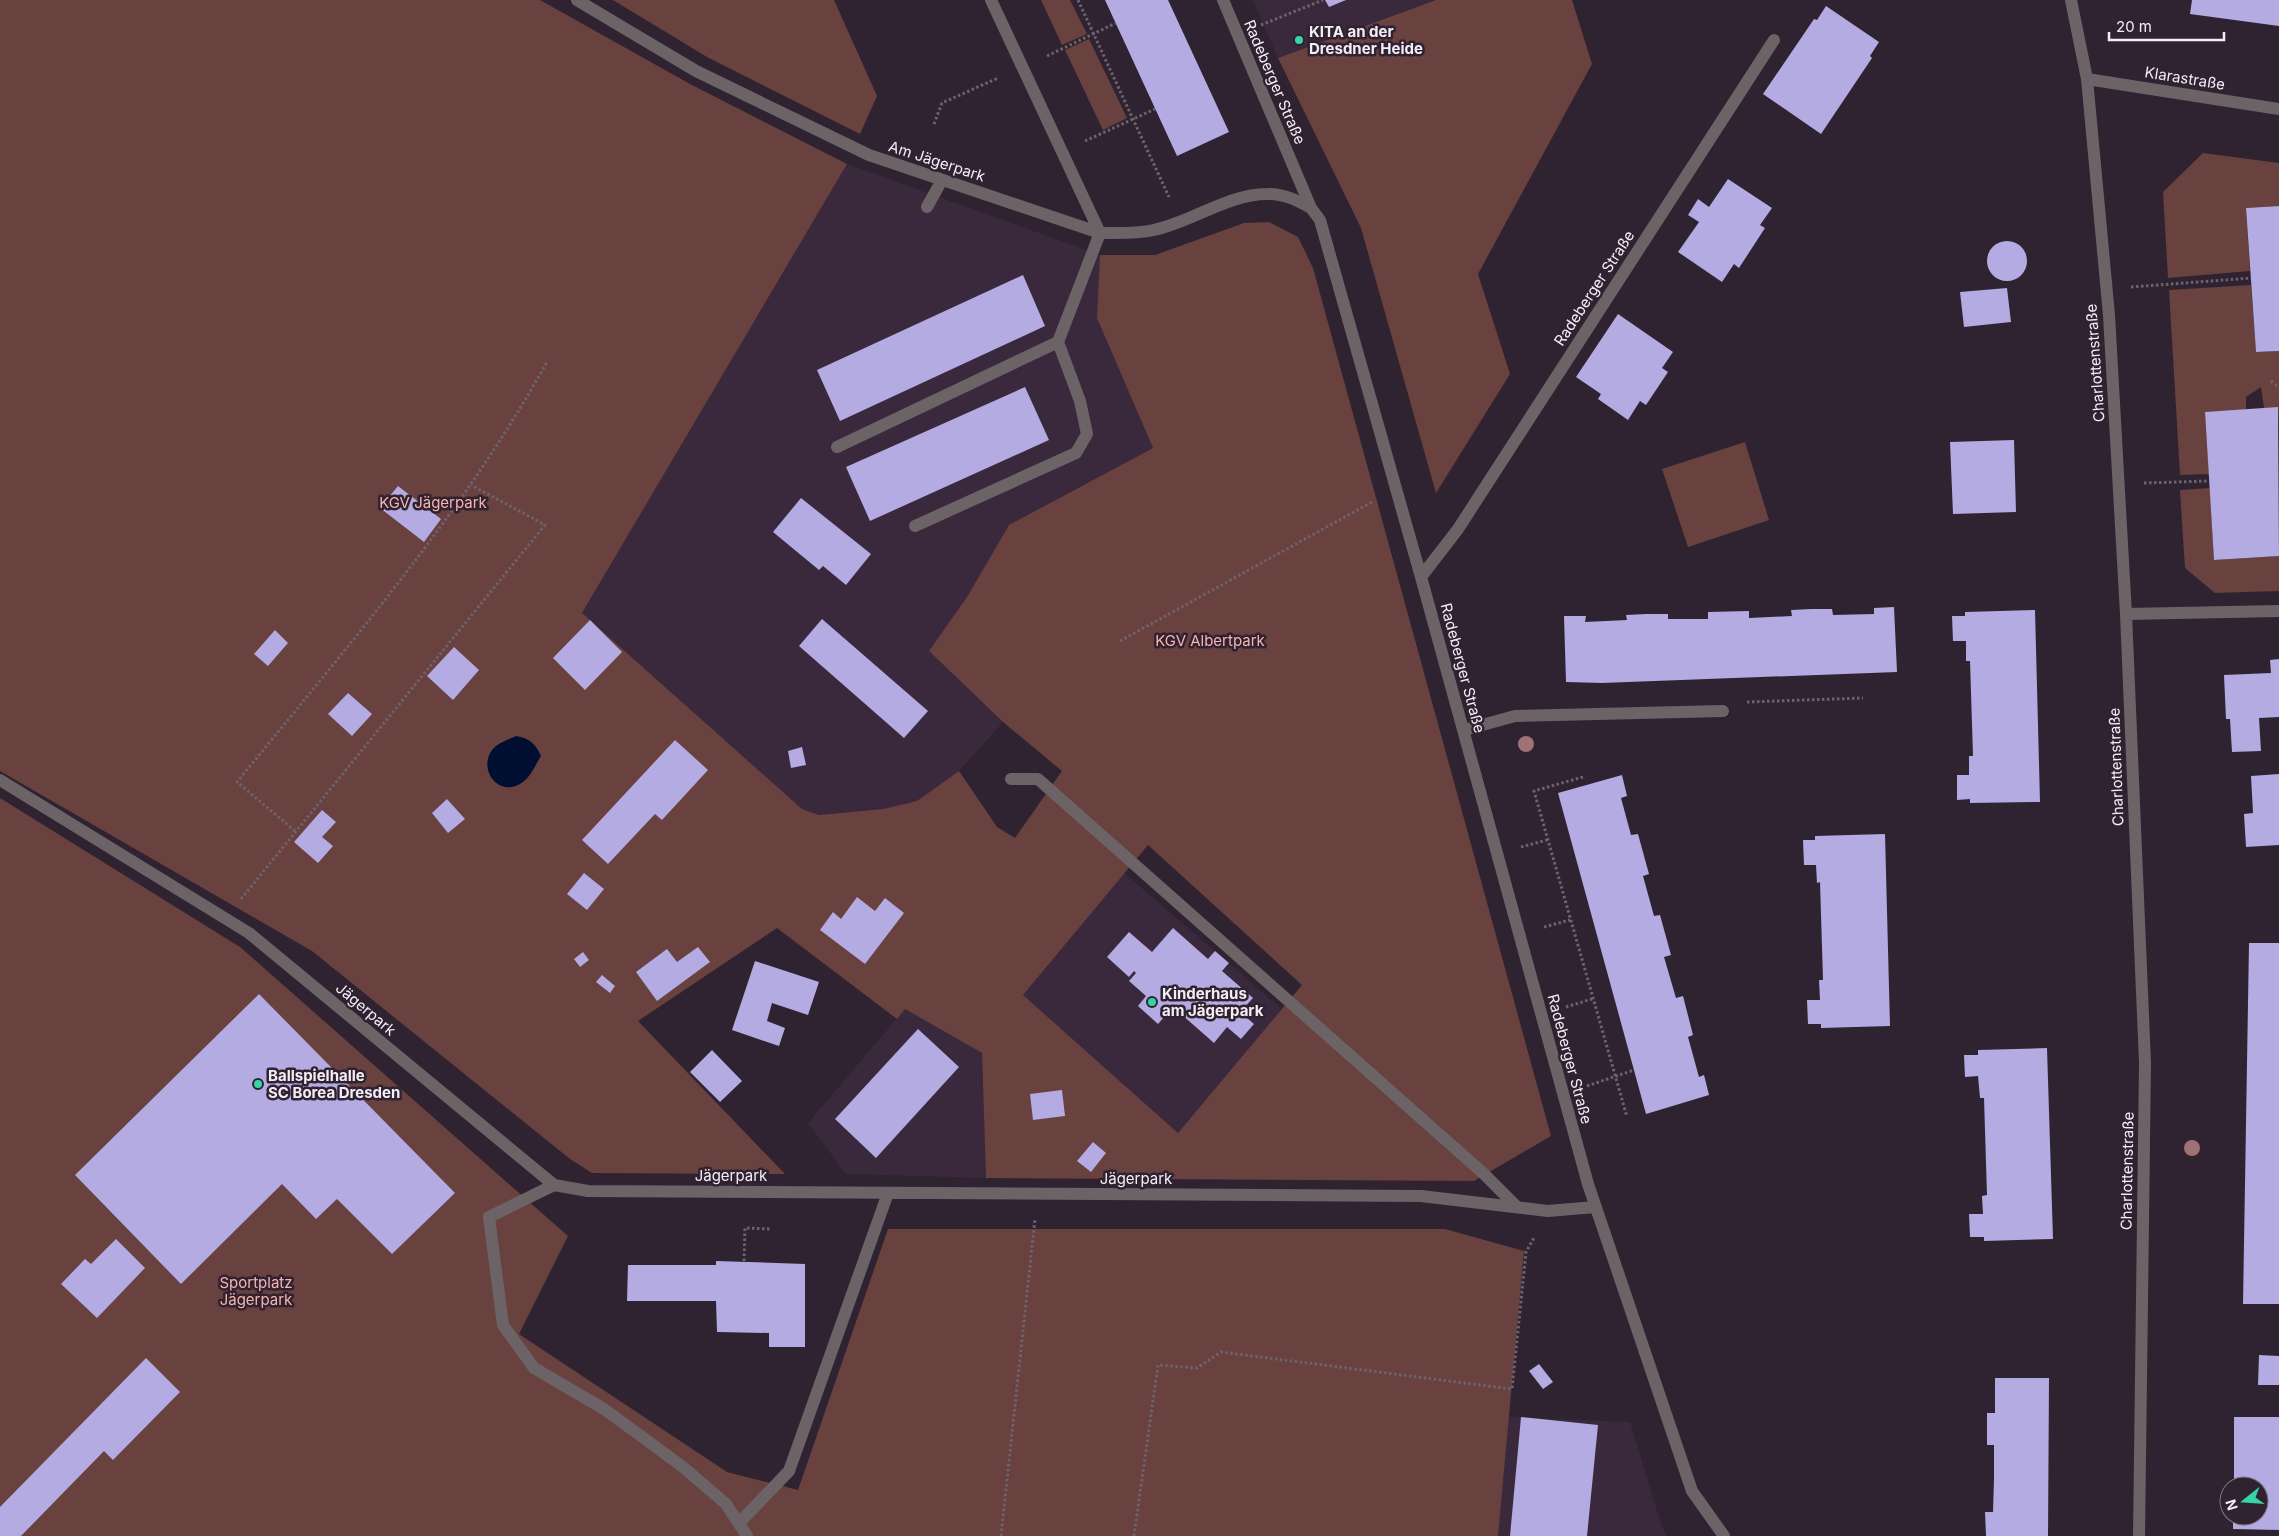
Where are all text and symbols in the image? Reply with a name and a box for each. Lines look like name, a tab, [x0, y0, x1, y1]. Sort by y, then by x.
scale bar	[2109, 10, 2224, 42]
street label: Radeberger Straße	[1240, 17, 1310, 147]
text: 20 m	[2116, 17, 2152, 36]
place label: KITA an der Dresdner Heide	[1309, 22, 1423, 58]
marker: KITA an der Dresdner Heide	[1293, 34, 1305, 46]
street label: Klarastraße	[2143, 62, 2227, 94]
street label: Am Jägerpark	[886, 136, 988, 186]
street label: Radeberger Straße	[1550, 227, 1638, 349]
street label: Charlottenstraße	[2081, 303, 2109, 423]
park label: KGV Jägerpark	[379, 493, 488, 512]
street label: Radeberger Straße	[1437, 601, 1489, 735]
park label: KGV Albertpark	[1155, 631, 1266, 650]
street label: Charlottenstraße	[2104, 707, 2128, 827]
street label: Jägerpark	[332, 978, 401, 1040]
place label: Kinderhaus am Jägerpark	[1162, 984, 1264, 1020]
street label: Radeberger Straße	[1544, 992, 1596, 1126]
marker: Kinderhaus am Jägerpark	[1146, 996, 1158, 1008]
place label: Ballspielhalle SC Borea Dresden	[268, 1066, 400, 1102]
marker: Ballspielhalle SC Borea Dresden	[252, 1078, 264, 1090]
street label: Charlottenstraße	[2116, 1112, 2138, 1230]
street label: Jägerpark	[695, 1166, 768, 1185]
street label: Jägerpark	[1100, 1169, 1173, 1188]
park label: Sportplatz Jägerpark	[219, 1273, 293, 1309]
north arrow	[2219, 1476, 2269, 1526]
text: N	[2221, 1497, 2241, 1513]

